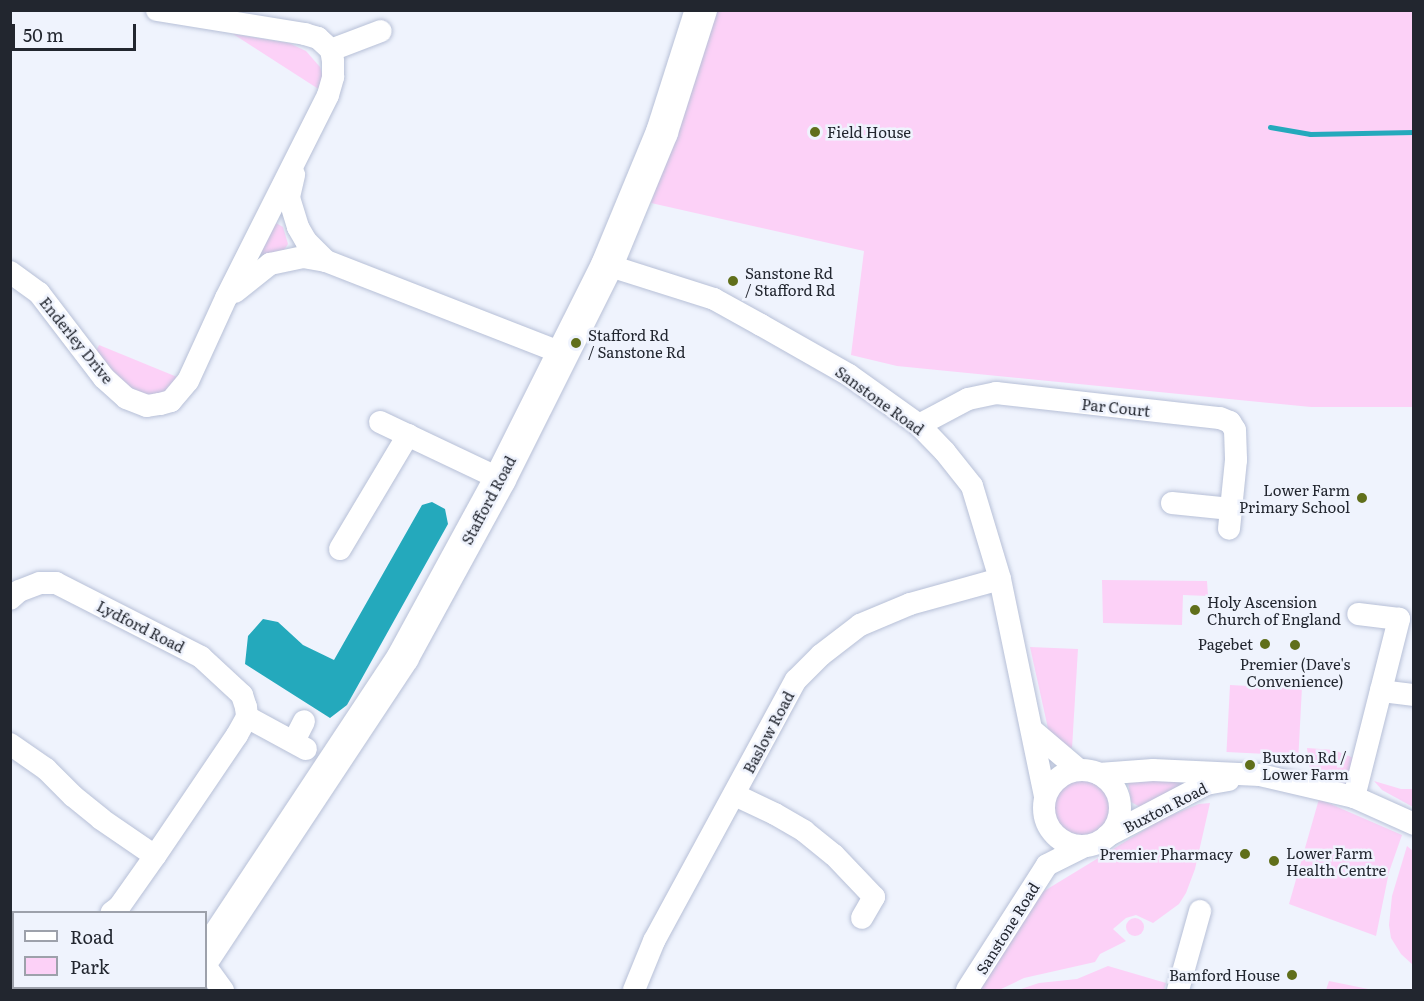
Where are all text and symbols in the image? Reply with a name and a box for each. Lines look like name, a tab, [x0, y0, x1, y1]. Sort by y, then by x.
scale bar	[15, 12, 140, 50]
text: 50 m	[23, 21, 64, 48]
place label: Field House	[827, 123, 911, 141]
marker: Field House	[808, 125, 822, 139]
place label: Sanstone Rd / Stafford Rd	[745, 263, 835, 298]
marker: Sanstone Rd / Stafford Rd	[726, 274, 740, 288]
street label: Enderley Drive	[37, 293, 117, 387]
place label: Stafford Rd / Sanstone Rd	[588, 325, 685, 360]
marker: Stafford Rd / Sanstone Rd	[569, 336, 583, 350]
street label: Sanstone Road	[832, 362, 928, 438]
street label: Par Court	[1081, 394, 1151, 420]
street label: Stafford Road	[457, 453, 519, 547]
place label: Lower Farm Primary School	[1239, 480, 1350, 515]
marker: Lower Farm Primary School	[1355, 491, 1369, 505]
place label: Holy Ascension Church of England	[1207, 592, 1341, 627]
street label: Lydford Road	[94, 596, 188, 656]
marker: Holy Ascension Church of England	[1188, 603, 1202, 617]
place label: Pagebet	[1198, 635, 1253, 653]
marker: Pagebet	[1258, 637, 1272, 651]
marker: Premier (Dave's Convenience)	[1288, 638, 1302, 652]
place label: Premier (Dave's Convenience)	[1240, 654, 1350, 689]
street label: Baslow Road	[739, 688, 797, 776]
place label: Buxton Rd / Lower Farm	[1262, 747, 1349, 782]
marker: Buxton Rd / Lower Farm	[1243, 758, 1257, 772]
street label: Buxton Road	[1120, 778, 1210, 836]
place label: Lower Farm Health Centre	[1286, 843, 1386, 878]
place label: Premier Pharmacy	[1099, 845, 1233, 863]
marker: Premier Pharmacy	[1238, 847, 1252, 861]
marker: Lower Farm Health Centre	[1267, 854, 1281, 868]
street label: Sanstone Road	[972, 879, 1042, 977]
legend	[12, 911, 207, 989]
text: Road	[70, 923, 114, 950]
text: Park	[70, 953, 109, 980]
place label: Bamford House	[1169, 966, 1280, 984]
marker: Bamford House	[1285, 968, 1299, 982]

